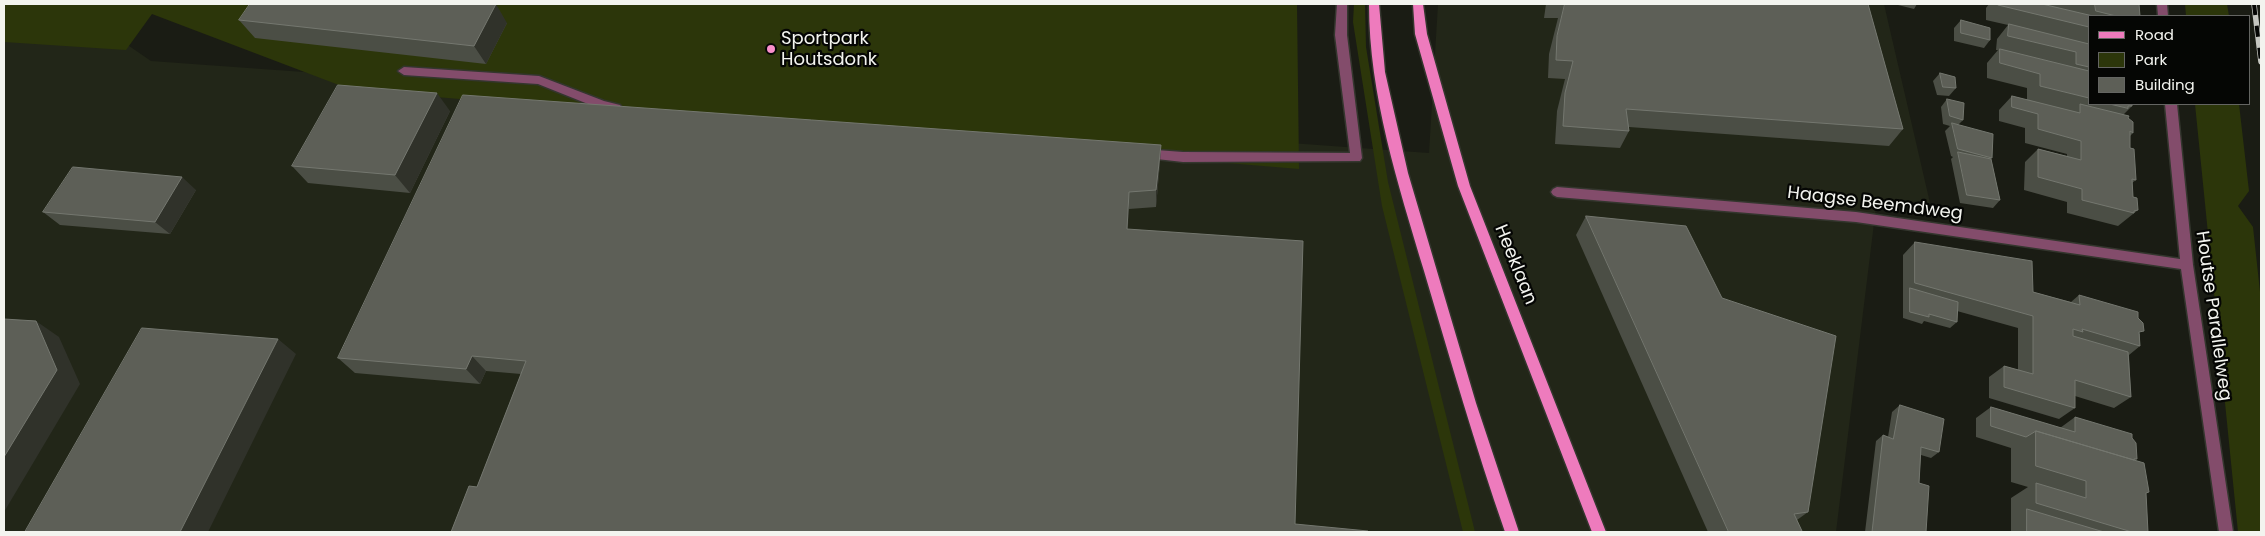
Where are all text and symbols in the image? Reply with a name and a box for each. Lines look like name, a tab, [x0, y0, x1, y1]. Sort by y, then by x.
legend	[2088, 15, 2250, 105]
text: Road	[2135, 24, 2174, 45]
place label: Sportpark Houtsdonk	[781, 28, 877, 70]
marker: Sportpark Houtsdonk	[765, 43, 777, 55]
text: Park	[2135, 49, 2167, 70]
text: Building	[2135, 74, 2195, 95]
street label: Haagse Beemdweg	[1786, 183, 1964, 225]
street label: Heeklaan	[1489, 222, 1541, 308]
street label: Houtse Parallelweg	[2190, 230, 2236, 402]

